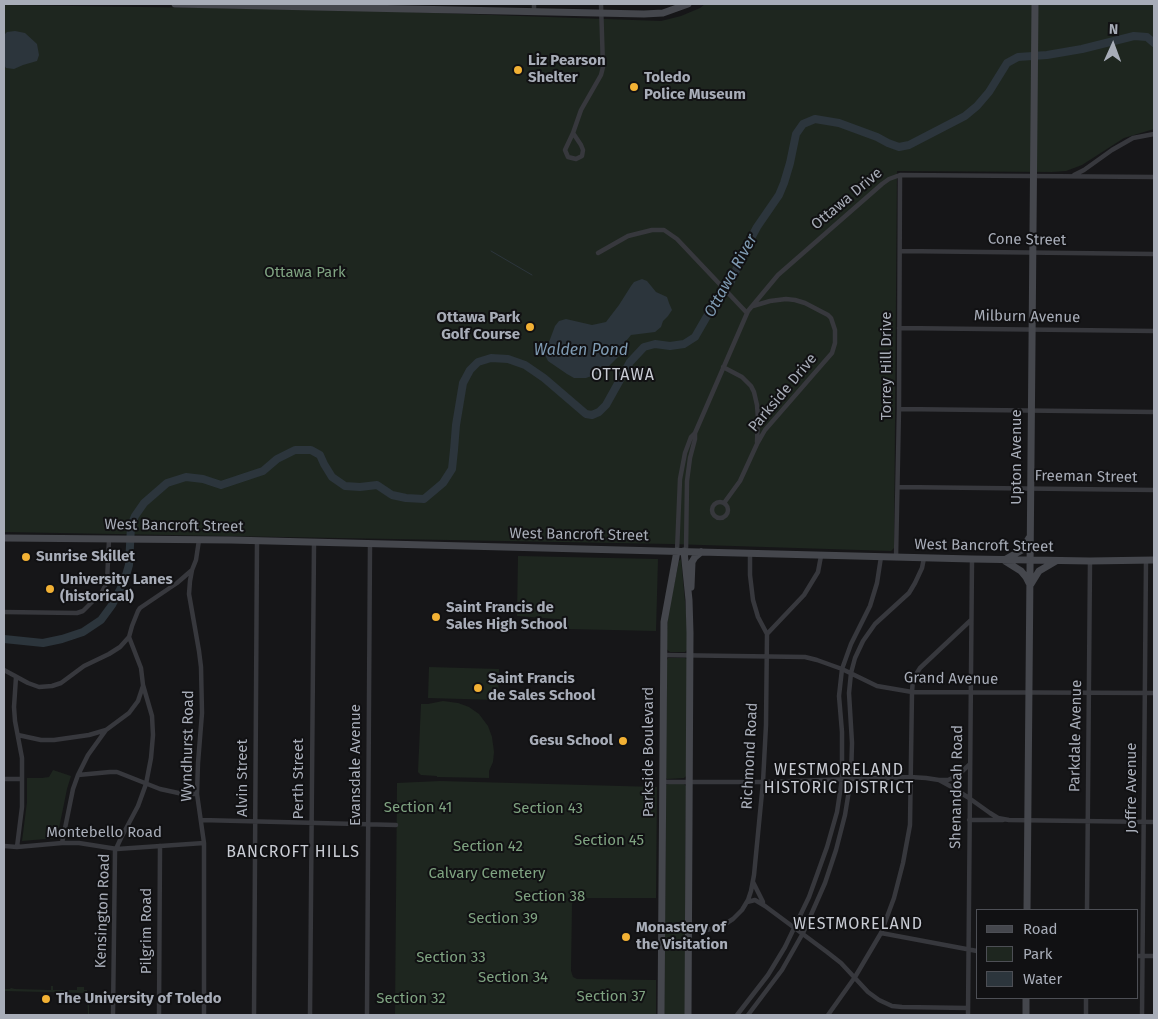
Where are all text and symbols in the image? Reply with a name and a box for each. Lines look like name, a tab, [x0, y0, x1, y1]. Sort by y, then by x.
north arrow	[1088, 20, 1138, 70]
text: N	[1109, 21, 1118, 38]
place label: Liz Pearson Shelter	[528, 52, 606, 87]
marker: Liz Pearson Shelter	[512, 64, 524, 76]
place label: Toledo Police Museum	[644, 69, 746, 104]
marker: Toledo Police Museum	[628, 81, 640, 93]
street label: Ottawa Drive	[808, 164, 886, 234]
street label: Cone Street	[988, 230, 1066, 250]
water label: Ottawa River	[700, 231, 762, 321]
park label: Ottawa Park	[264, 264, 346, 282]
street label: Milburn Avenue	[974, 307, 1080, 327]
place label: Ottawa Park Golf Course	[437, 309, 520, 344]
street label: Torrey Hill Drive	[878, 312, 896, 420]
marker: Ottawa Park Golf Course	[524, 321, 536, 333]
water label: Walden Pond	[534, 341, 628, 361]
street label: Parkside Drive	[745, 350, 821, 436]
district label: OTTAWA	[590, 366, 656, 386]
street label: Upton Avenue	[1008, 409, 1026, 505]
street label: Freeman Street	[1034, 467, 1138, 487]
street label: West Bancroft Street	[104, 516, 244, 536]
street label: West Bancroft Street	[509, 525, 649, 545]
street label: West Bancroft Street	[914, 536, 1054, 556]
place label: Sunrise Skillet	[36, 548, 135, 566]
marker: Sunrise Skillet	[20, 551, 32, 563]
place label: University Lanes (historical)	[60, 571, 173, 606]
marker: University Lanes (historical)	[44, 583, 56, 595]
place label: Saint Francis de Sales High School	[446, 599, 567, 634]
marker: Saint Francis de Sales High School	[430, 611, 442, 623]
street label: Grand Avenue	[904, 669, 998, 689]
place label: Saint Francis de Sales School	[488, 670, 595, 705]
street label: Parkdale Avenue	[1066, 680, 1086, 792]
marker: Saint Francis de Sales School	[472, 682, 484, 694]
street label: Parkside Boulevard	[640, 687, 658, 817]
street label: Wyndhurst Road	[178, 690, 198, 802]
street label: Richmond Road	[738, 702, 762, 810]
street label: Evansdale Avenue	[347, 704, 365, 826]
street label: Shenandoah Road	[947, 725, 967, 849]
place label: Gesu School	[529, 732, 613, 750]
marker: Gesu School	[617, 735, 629, 747]
street label: Perth Street	[290, 738, 308, 820]
street label: Alvin Street	[234, 739, 252, 817]
street label: Joffre Avenue	[1123, 743, 1141, 833]
district label: WESTMORELAND HISTORIC DISTRICT	[762, 761, 916, 799]
park label: Section 41	[384, 799, 452, 817]
park label: Section 43	[513, 800, 583, 818]
street label: Montebello Road	[46, 824, 162, 842]
park label: Section 45	[574, 832, 644, 850]
park label: Section 42	[453, 838, 523, 856]
district label: BANCROFT HILLS	[224, 843, 362, 863]
street label: Kensington Road	[92, 853, 114, 969]
park label: Calvary Cemetery	[429, 865, 545, 883]
street label: Pilgrim Road	[138, 888, 156, 974]
park label: Section 38	[515, 888, 585, 906]
legend	[976, 909, 1138, 999]
park label: Section 39	[468, 910, 538, 928]
district label: WESTMORELAND	[792, 915, 924, 935]
place label: Monastery of the Visitation	[636, 919, 728, 954]
text: Road	[1023, 920, 1058, 938]
marker: Monastery of the Visitation	[620, 931, 632, 943]
text: Park	[1023, 945, 1053, 963]
park label: Section 33	[416, 949, 486, 967]
park label: Section 34	[478, 969, 548, 987]
text: Water	[1023, 970, 1062, 988]
park label: Section 37	[577, 988, 645, 1006]
place label: The University of Toledo	[56, 990, 222, 1008]
park label: Section 32	[376, 990, 446, 1008]
marker: The University of Toledo	[40, 993, 52, 1005]

